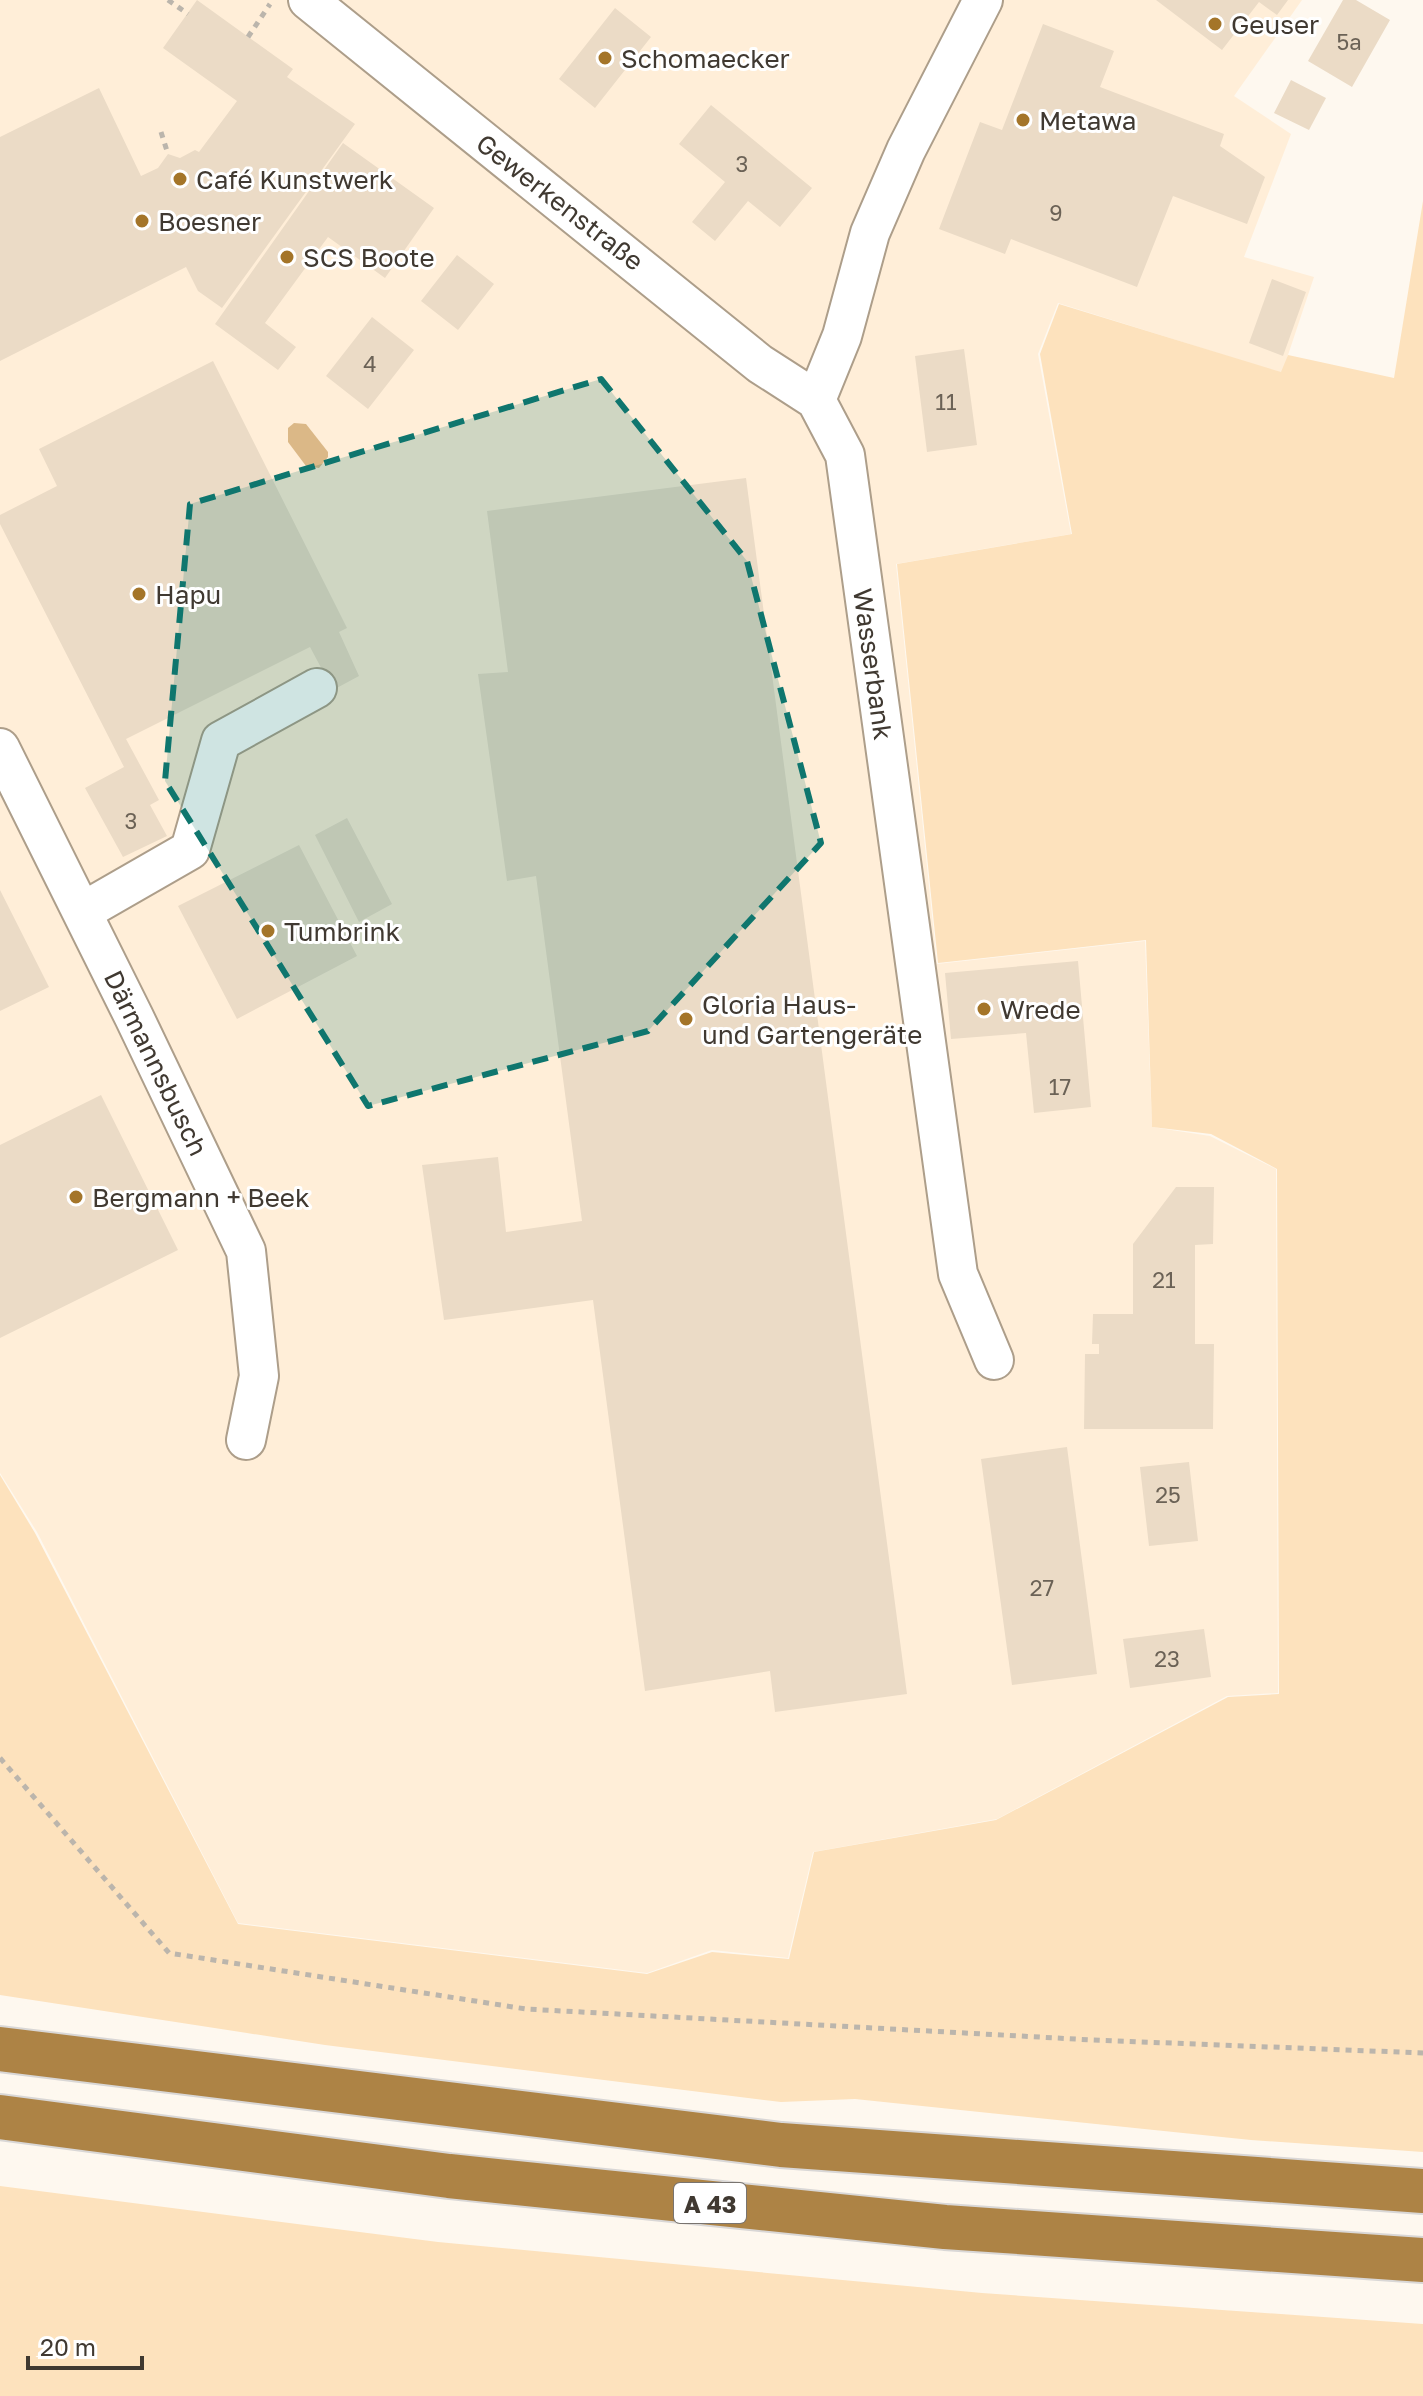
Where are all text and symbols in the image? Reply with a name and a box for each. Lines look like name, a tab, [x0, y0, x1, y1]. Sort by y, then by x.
place label: Geuser	[1231, 9, 1319, 40]
marker: Geuser	[1206, 15, 1224, 33]
house number: 5a	[1336, 28, 1362, 55]
place label: Schomaecker	[621, 43, 790, 74]
marker: Schomaecker	[596, 49, 614, 67]
place label: Metawa	[1039, 105, 1137, 136]
marker: Metawa	[1014, 111, 1032, 129]
street label: Gewerkenstraße	[470, 127, 650, 277]
house number: 3	[736, 150, 748, 177]
place label: Café Kunstwerk	[196, 164, 394, 195]
marker: Café Kunstwerk	[171, 170, 189, 188]
house number: 9	[1049, 199, 1063, 226]
place label: Boesner	[158, 206, 261, 237]
marker: Boesner	[133, 212, 151, 230]
place label: SCS Boote	[303, 242, 435, 273]
marker: SCS Boote	[278, 248, 296, 266]
house number: 4	[363, 350, 377, 377]
house number: 11	[935, 388, 957, 415]
place label: Hapu	[155, 579, 221, 610]
marker: Hapu	[130, 585, 148, 603]
street label: Wasserbank	[847, 586, 899, 742]
house number: 3	[125, 807, 137, 834]
place label: Tumbrink	[284, 916, 401, 947]
marker: Tumbrink	[259, 922, 277, 940]
street label: Därmannsbusch	[98, 965, 214, 1161]
place label: Gloria Haus- und Gartengeräte	[702, 989, 922, 1050]
place label: Wrede	[1000, 994, 1080, 1025]
marker: Wrede	[975, 1000, 993, 1018]
marker: Gloria Haus- und Gartengeräte	[677, 1010, 695, 1028]
house number: 17	[1049, 1073, 1071, 1100]
place label: Bergmann + Beek	[92, 1182, 310, 1213]
marker: Bergmann + Beek	[67, 1188, 85, 1206]
house number: 21	[1152, 1266, 1176, 1293]
house number: 25	[1155, 1481, 1181, 1508]
house number: 27	[1030, 1574, 1054, 1601]
house number: 23	[1154, 1645, 1180, 1672]
road number: A 43	[674, 2183, 746, 2223]
scale bar	[28, 2320, 142, 2370]
text: 20 m	[40, 2332, 96, 2361]

